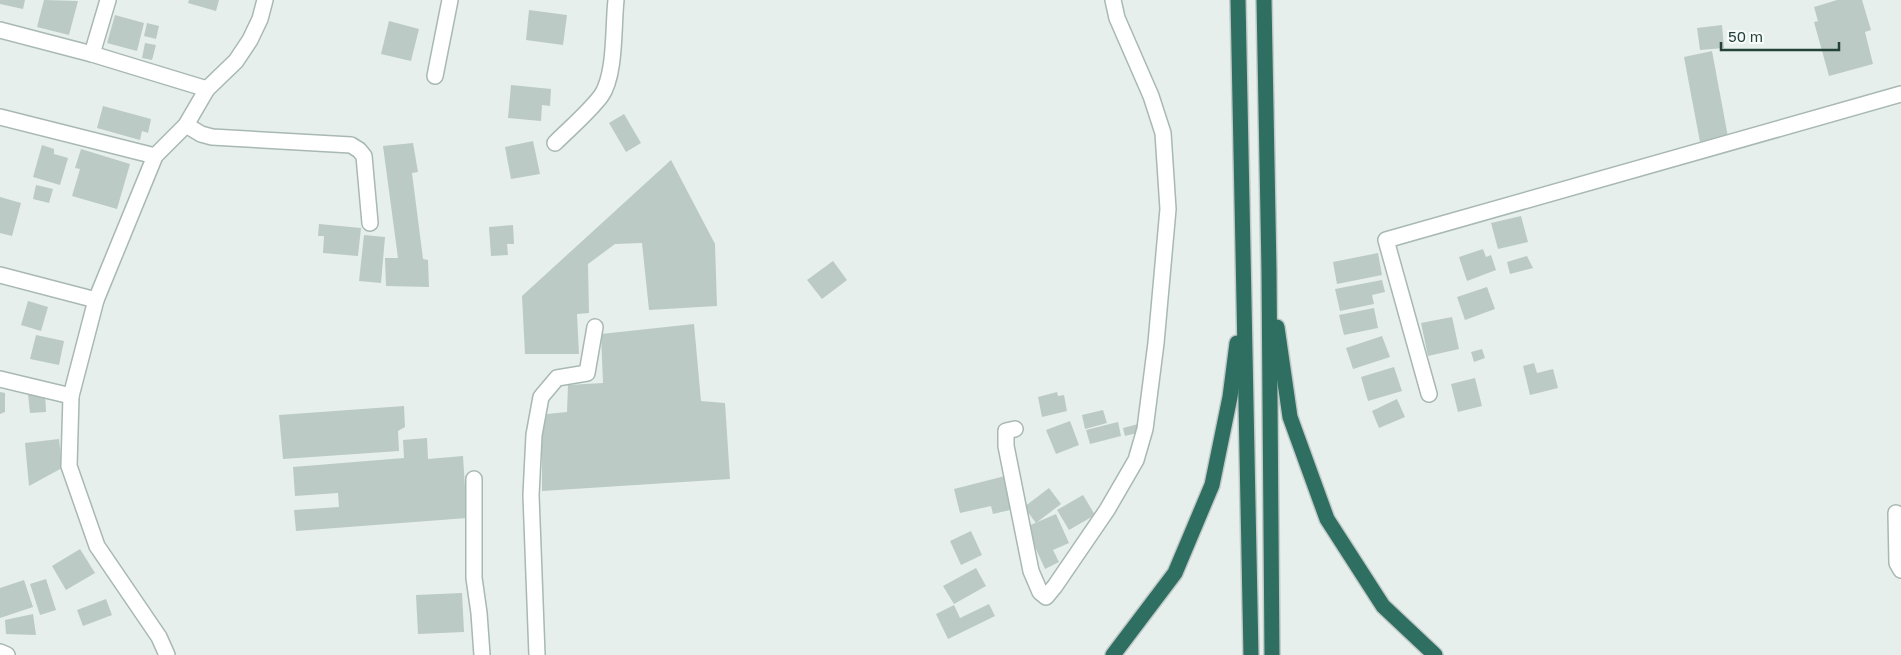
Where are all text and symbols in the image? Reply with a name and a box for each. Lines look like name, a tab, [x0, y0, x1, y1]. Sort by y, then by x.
scale bar	[1721, 20, 1838, 52]
text: 50 m	[1728, 27, 1763, 45]

